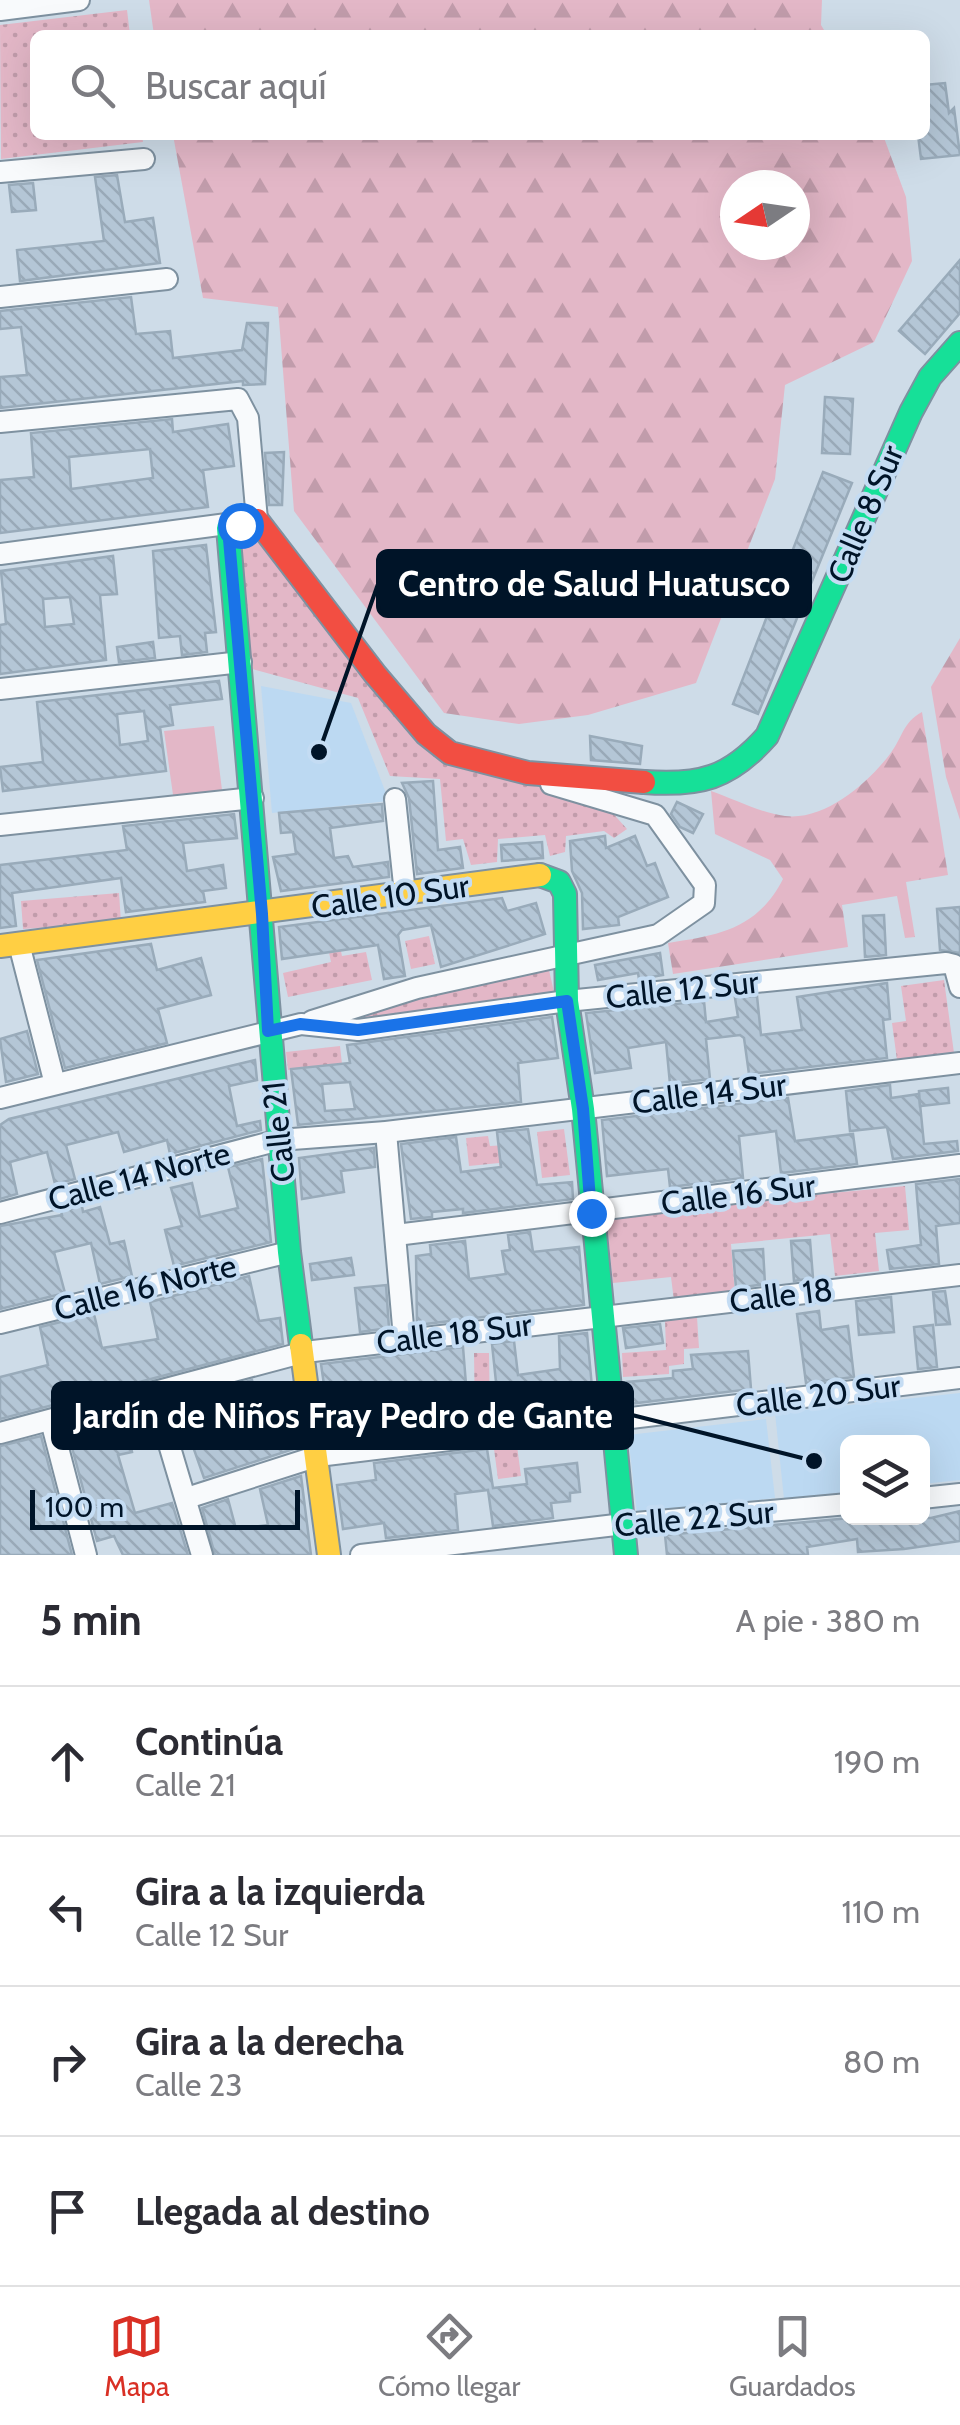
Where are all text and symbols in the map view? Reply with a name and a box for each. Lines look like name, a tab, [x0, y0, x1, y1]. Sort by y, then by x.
search box	[30, 30, 930, 140]
icon: search	[65, 58, 120, 113]
text: Buscar aquí	[145, 62, 327, 109]
north arrow	[720, 170, 810, 260]
street label: Calle 8 Sur	[819, 439, 912, 589]
route start	[218, 503, 264, 549]
callout: Centro de Salud Huatusco	[378, 551, 810, 616]
text: Centro de Salud Huatusco	[398, 562, 790, 605]
street label: Calle 10 Sur	[309, 866, 472, 926]
street label: Calle 12 Sur	[604, 961, 761, 1016]
street label: Calle 14 Sur	[630, 1064, 789, 1122]
street label: Calle 21	[253, 1080, 303, 1184]
street label: Calle 14 Norte	[44, 1133, 234, 1219]
street label: Calle 16 Sur	[659, 1165, 818, 1223]
route end	[569, 1191, 615, 1237]
street label: Calle 16 Norte	[50, 1246, 240, 1328]
street label: Calle 18	[727, 1269, 835, 1321]
street label: Calle 18 Sur	[374, 1304, 535, 1362]
street label: Calle 20 Sur	[734, 1365, 903, 1424]
callout: Jardín de Niños Fray Pedro de Gante	[53, 1383, 632, 1448]
text: Jardín de Niños Fray Pedro de Gante	[72, 1394, 613, 1437]
map controls	[840, 1435, 930, 1525]
button: layers	[840, 1435, 930, 1525]
scale bar	[30, 1485, 300, 1530]
text: 100 m	[45, 1490, 124, 1524]
street label: Calle 22 Sur	[613, 1492, 776, 1544]
text: 5 min	[40, 1594, 142, 1646]
text: A pie · 380 m	[736, 1601, 920, 1640]
text: Continúa	[135, 1718, 283, 1765]
icon: ahead	[40, 1734, 95, 1789]
text: 190 m	[834, 1742, 920, 1781]
text: Calle 21	[135, 1765, 236, 1804]
text: Gira a la izquierda	[135, 1868, 425, 1915]
icon: left	[40, 1884, 95, 1939]
text: 110 m	[842, 1892, 920, 1931]
text: Calle 12 Sur	[135, 1915, 288, 1954]
text: Gira a la derecha	[135, 2018, 404, 2065]
icon: right	[40, 2034, 95, 2089]
text: 80 m	[843, 2042, 920, 2081]
text: Calle 23	[135, 2065, 243, 2104]
icon: arrive	[40, 2184, 95, 2239]
text: Llegada al destino	[135, 2188, 430, 2235]
tab: Mapa	[104, 2309, 169, 2403]
tab: Cómo llegar	[378, 2309, 520, 2403]
tab: Guardados	[729, 2309, 856, 2403]

